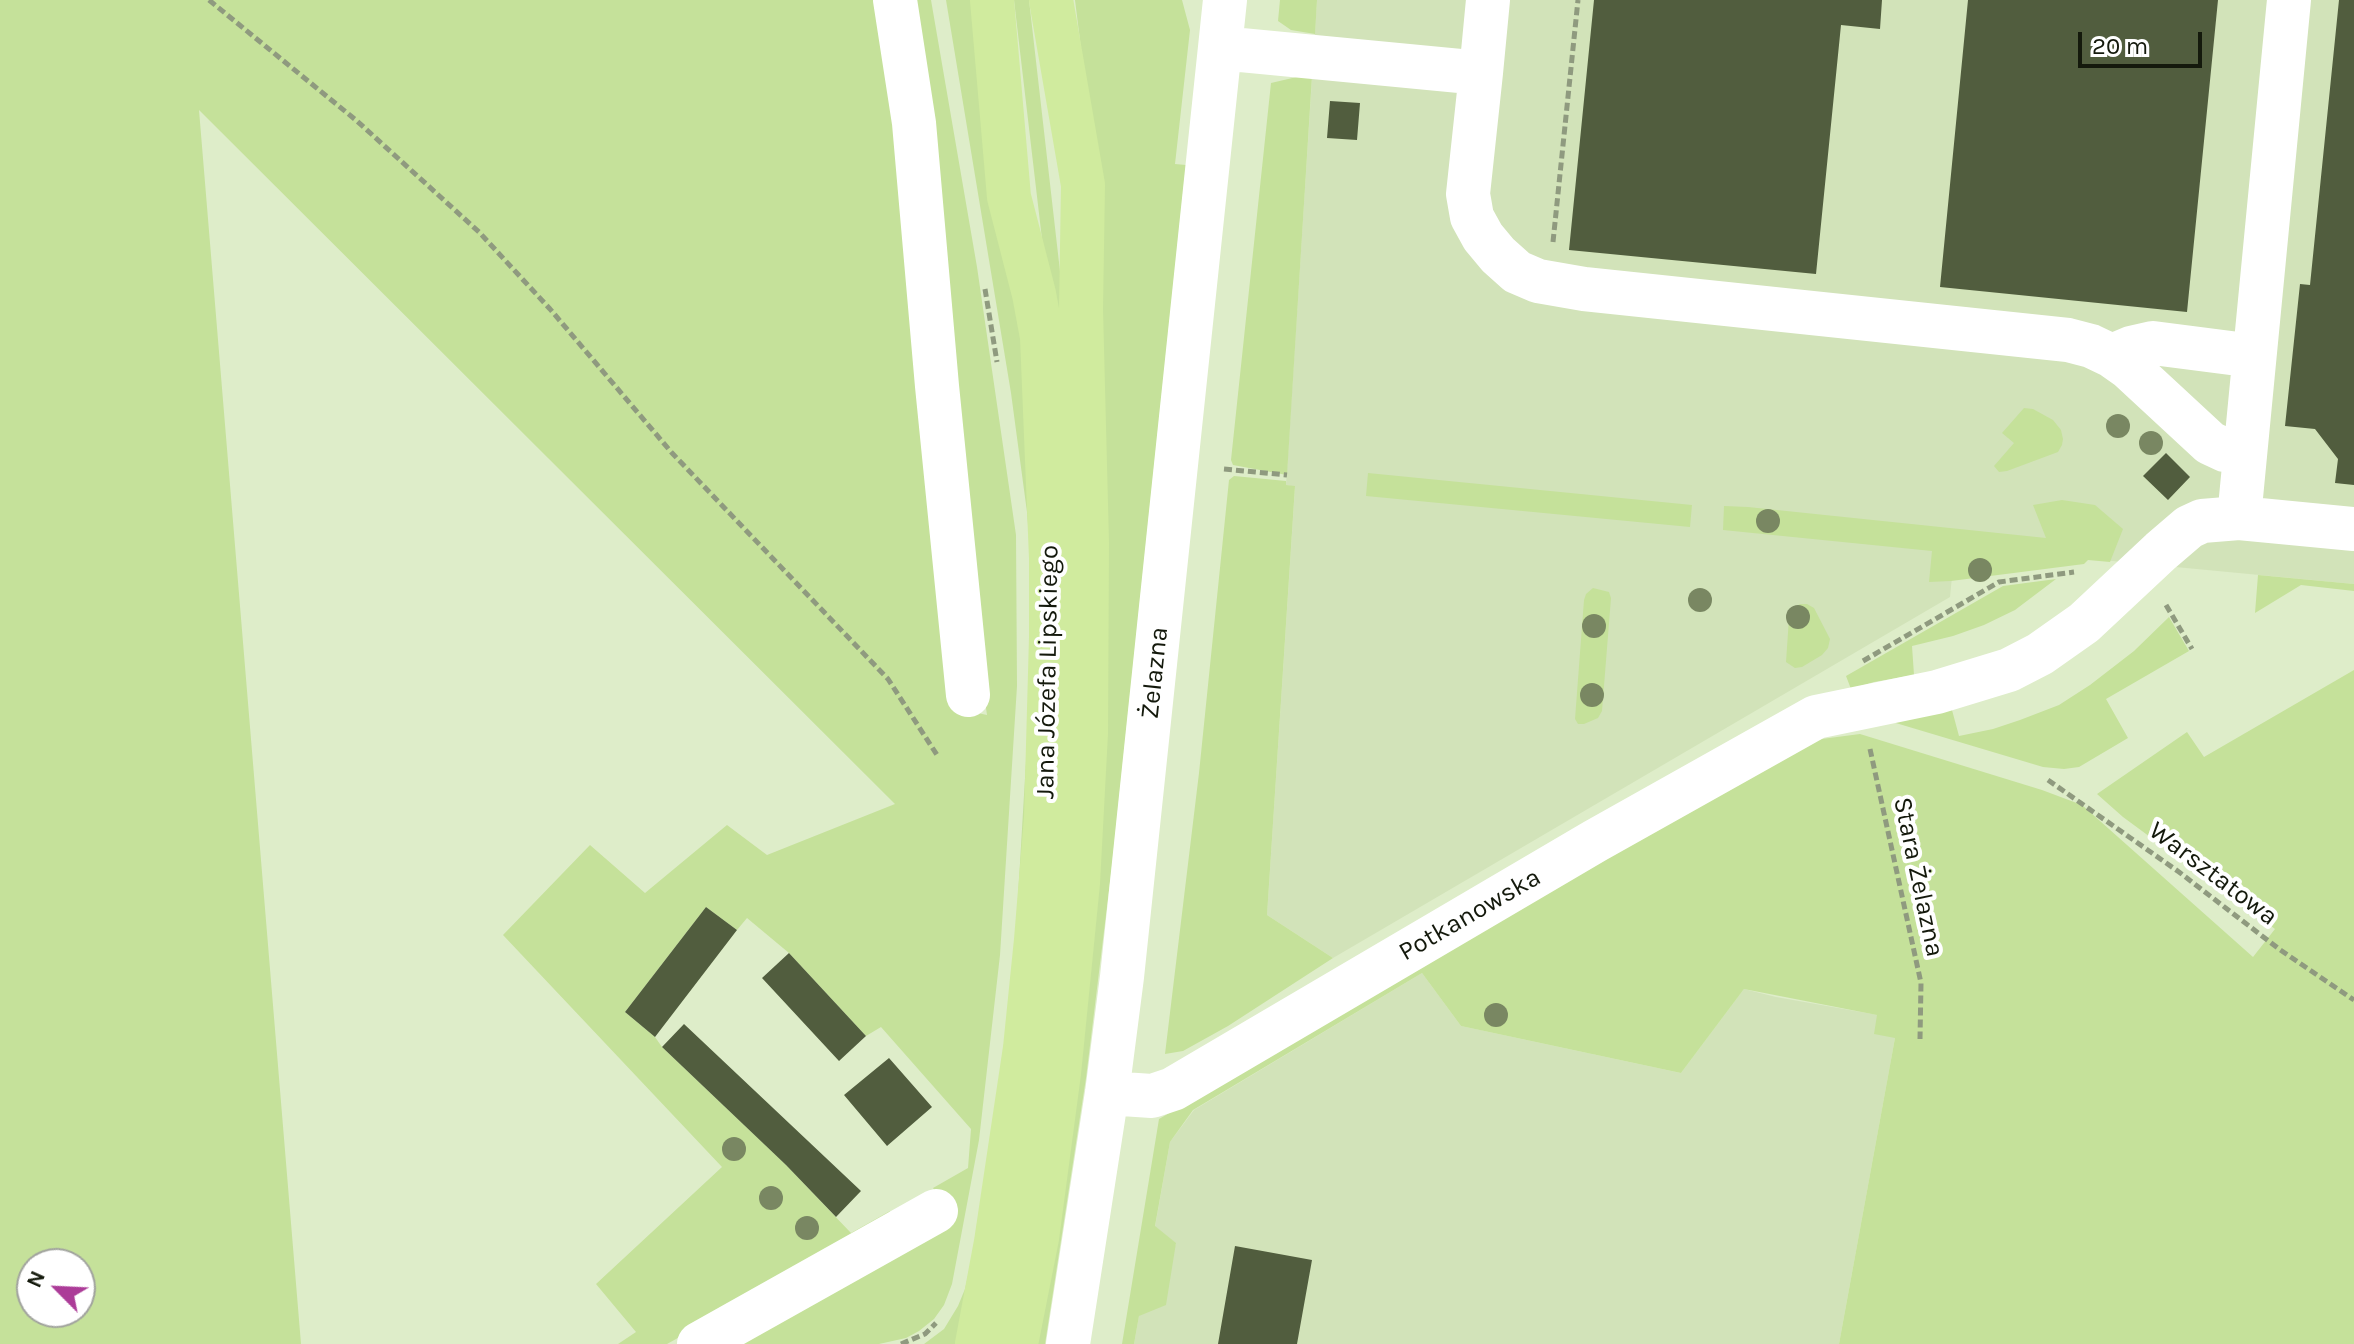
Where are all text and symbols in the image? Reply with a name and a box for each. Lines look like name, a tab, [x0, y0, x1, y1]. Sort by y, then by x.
scale bar	[2082, 16, 2206, 66]
text: 20 m	[2092, 32, 2148, 60]
street label: Jana Józefa Lipskiego	[1030, 545, 1066, 799]
street label: Żelazna	[1135, 625, 1175, 721]
street label: Stara Żelazna	[1886, 794, 1950, 960]
street label: Warsztatowa	[2142, 815, 2284, 933]
street label: Potkanowska	[1393, 862, 1547, 968]
north arrow	[16, 1248, 96, 1328]
text: N	[21, 1267, 51, 1292]

